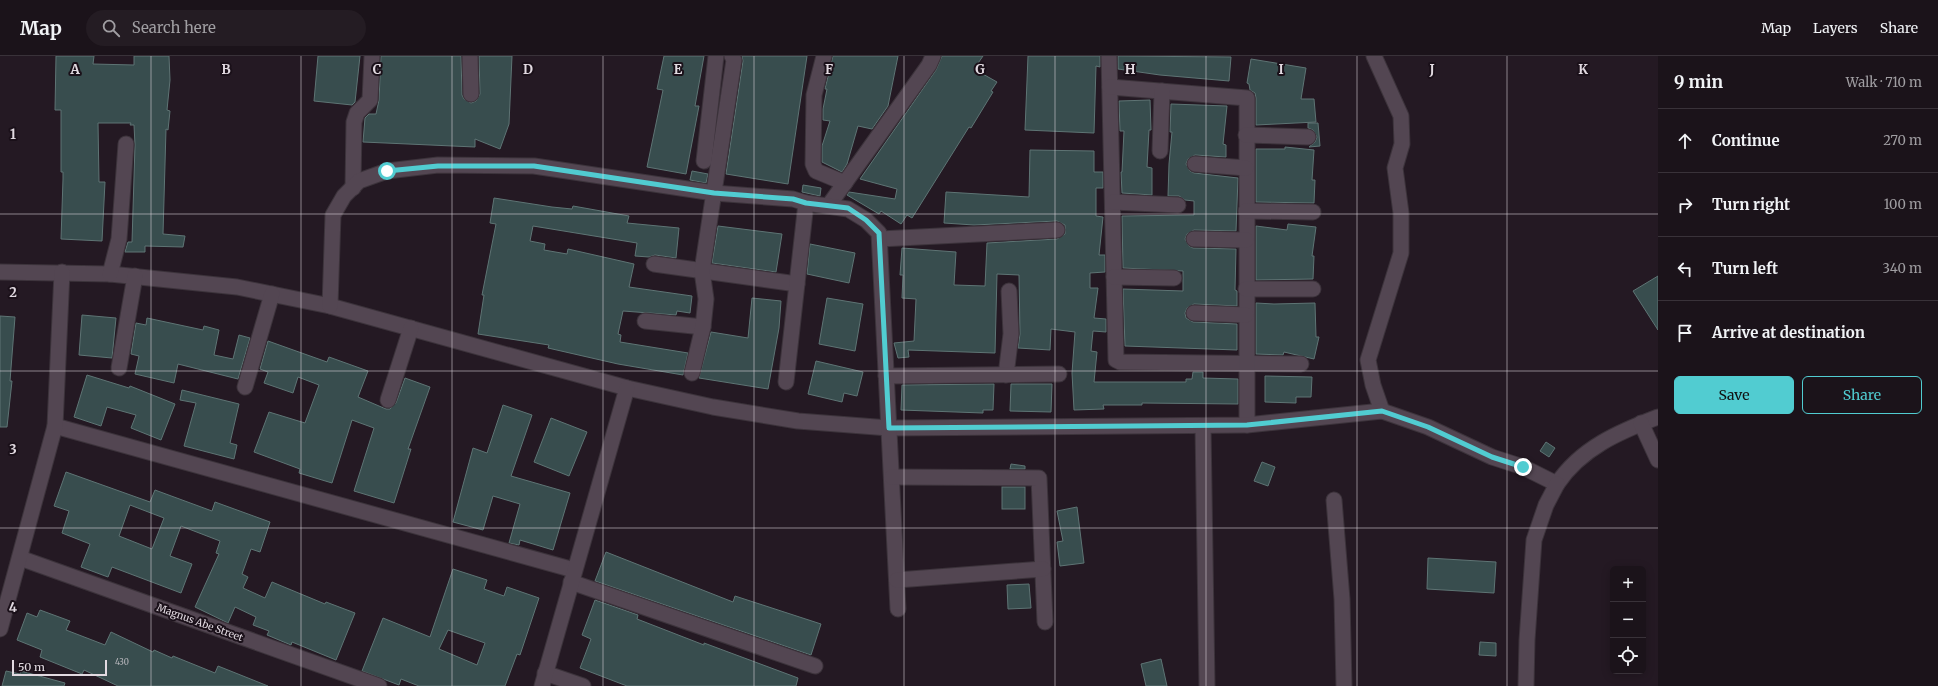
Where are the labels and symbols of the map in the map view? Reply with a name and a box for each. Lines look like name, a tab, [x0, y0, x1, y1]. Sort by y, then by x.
text: A	[69, 61, 80, 78]
text: B	[221, 61, 231, 78]
text: C	[373, 61, 382, 78]
text: D	[523, 61, 533, 78]
text: E	[674, 61, 683, 78]
text: F	[825, 61, 833, 78]
text: G	[975, 61, 985, 78]
text: H	[1125, 61, 1136, 78]
text: I	[1278, 61, 1284, 78]
text: J	[1428, 61, 1435, 78]
text: K	[1578, 61, 1588, 78]
text: 1	[10, 126, 16, 143]
route start	[378, 162, 396, 180]
text: 2	[9, 284, 17, 301]
text: 3	[9, 441, 17, 458]
route end	[1514, 458, 1532, 476]
text: 4	[9, 599, 18, 616]
street label: Magnus Abe Street	[155, 601, 245, 644]
house number: 430	[115, 657, 129, 667]
scale bar	[12, 658, 107, 677]

